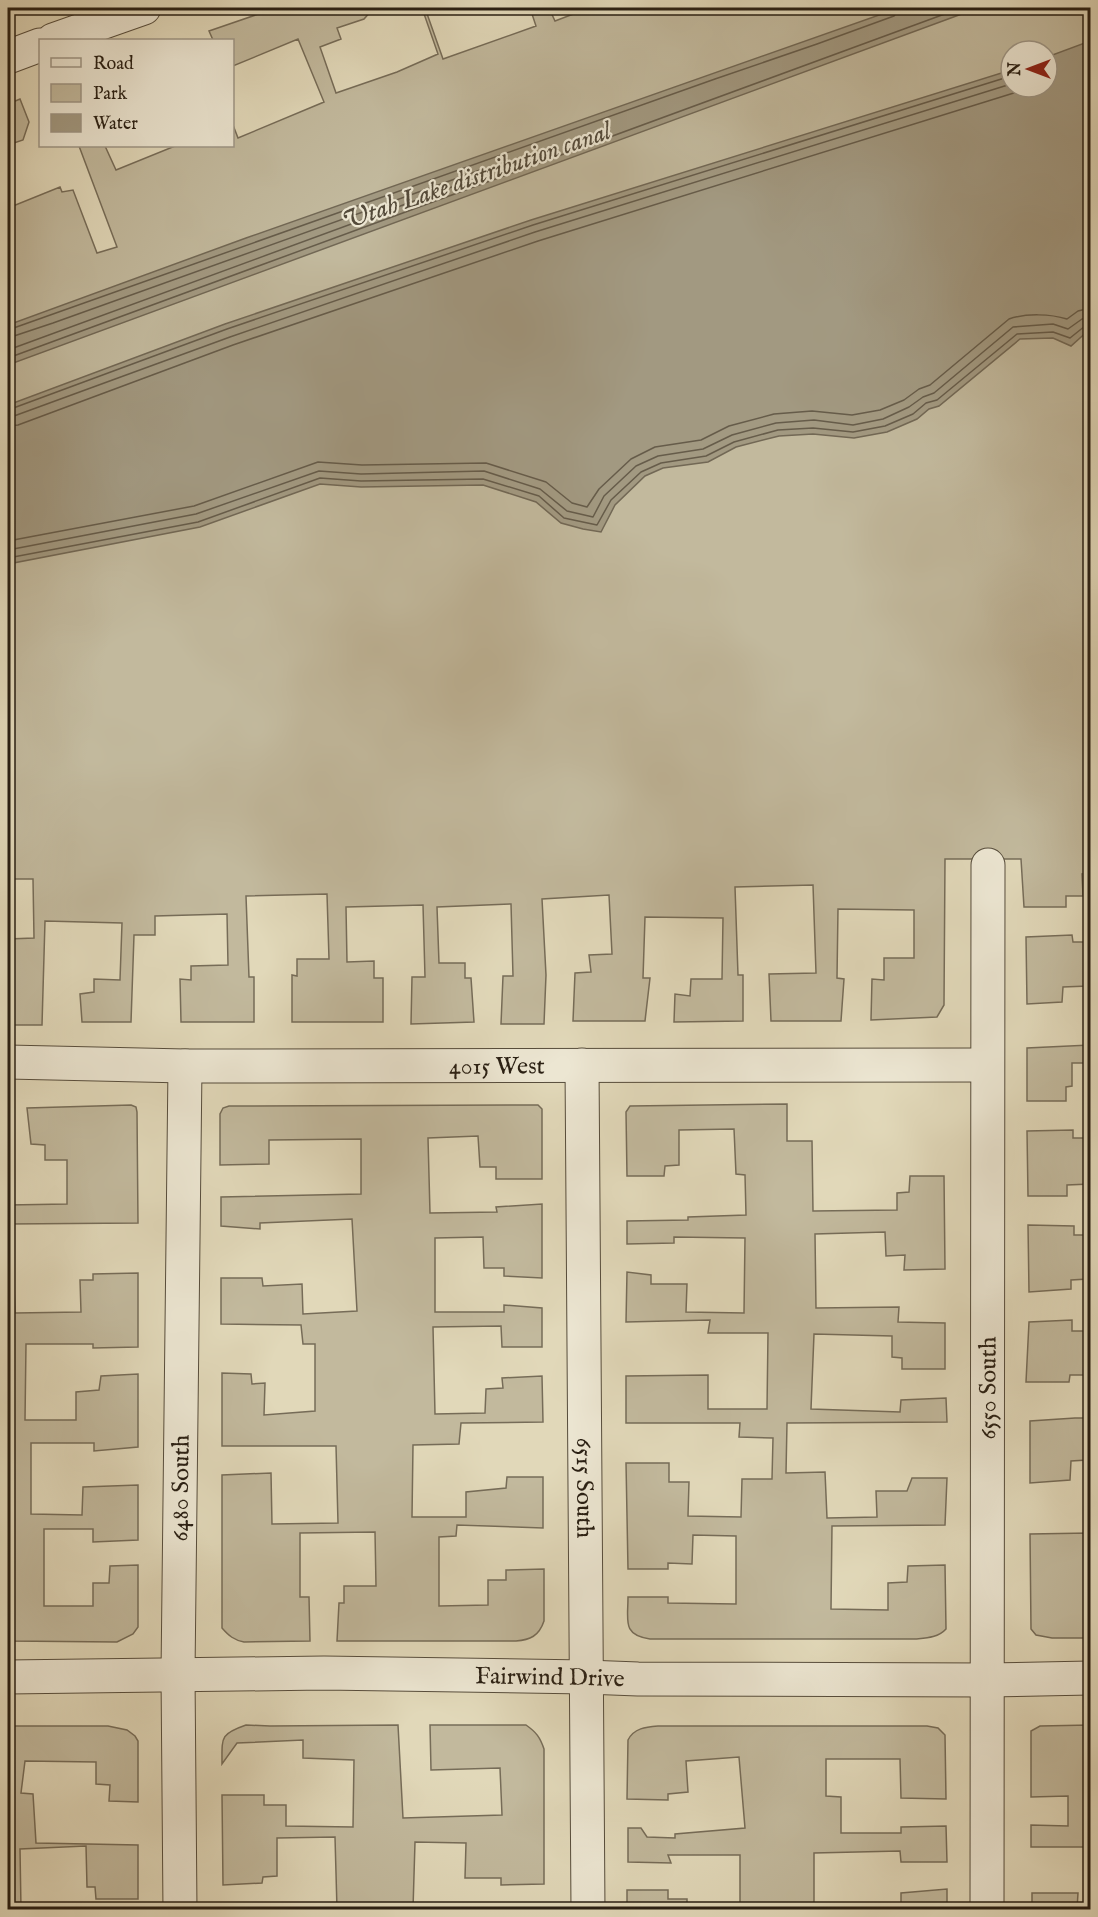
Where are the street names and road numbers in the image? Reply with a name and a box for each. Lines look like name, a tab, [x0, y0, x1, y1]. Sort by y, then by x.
street label: 4015 West	[449, 1052, 545, 1083]
street label: 6550 South	[973, 1336, 1005, 1440]
street label: 6480 South	[166, 1434, 198, 1542]
street label: 6515 South	[568, 1438, 599, 1539]
street label: Fairwind Drive	[475, 1661, 625, 1695]

